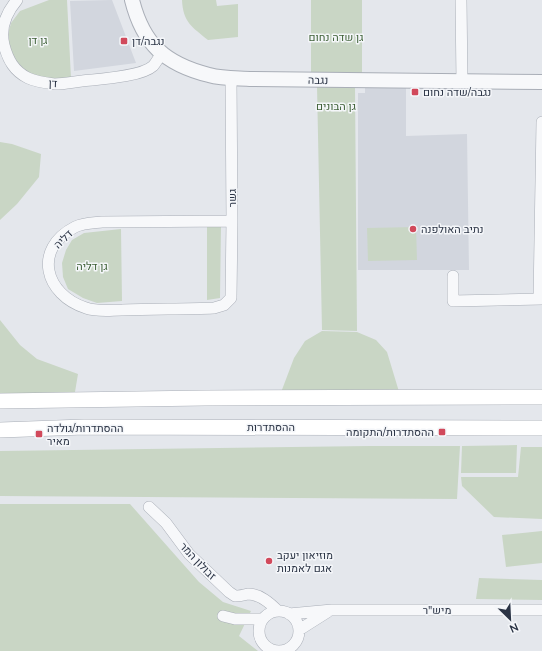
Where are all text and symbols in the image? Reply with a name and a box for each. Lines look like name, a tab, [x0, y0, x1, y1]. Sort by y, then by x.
park label: גן שדה נחום	[309, 30, 363, 44]
park label: גן דן	[28, 33, 48, 47]
place label: נגבה/דן	[132, 34, 165, 48]
marker: נגבה/דן	[119, 36, 129, 46]
street label: נגבה	[308, 73, 328, 87]
street label: דן	[48, 76, 58, 90]
place label: נגבה/שדה נחום	[423, 85, 491, 99]
marker: נגבה/שדה נחום	[410, 87, 420, 97]
park label: גן הבונים	[316, 99, 356, 113]
street label: גשר	[225, 189, 239, 207]
place label: נתיב האולפנה	[421, 222, 484, 236]
marker: נתיב האולפנה	[408, 224, 418, 234]
street label: דליה	[51, 226, 76, 251]
park label: גן דליה	[76, 259, 108, 273]
street label: ההסתדרות	[247, 420, 295, 434]
place label: ההסתדרות/גולדה מאיר	[47, 421, 124, 448]
place label: ההסתדרות/התקומה	[346, 425, 434, 439]
marker: ההסתדרות/התקומה	[437, 427, 447, 437]
marker: ההסתדרות/גולדה מאיר	[34, 429, 44, 439]
street label: זבולון המר	[177, 539, 219, 583]
place label: מוזיאון יעקב אגם לאמנות	[277, 548, 333, 575]
marker: מוזיאון יעקב אגם לאמנות	[264, 556, 274, 566]
north arrow	[490, 599, 530, 639]
street label: מיש"ר	[423, 603, 451, 617]
text: N	[507, 620, 521, 636]

